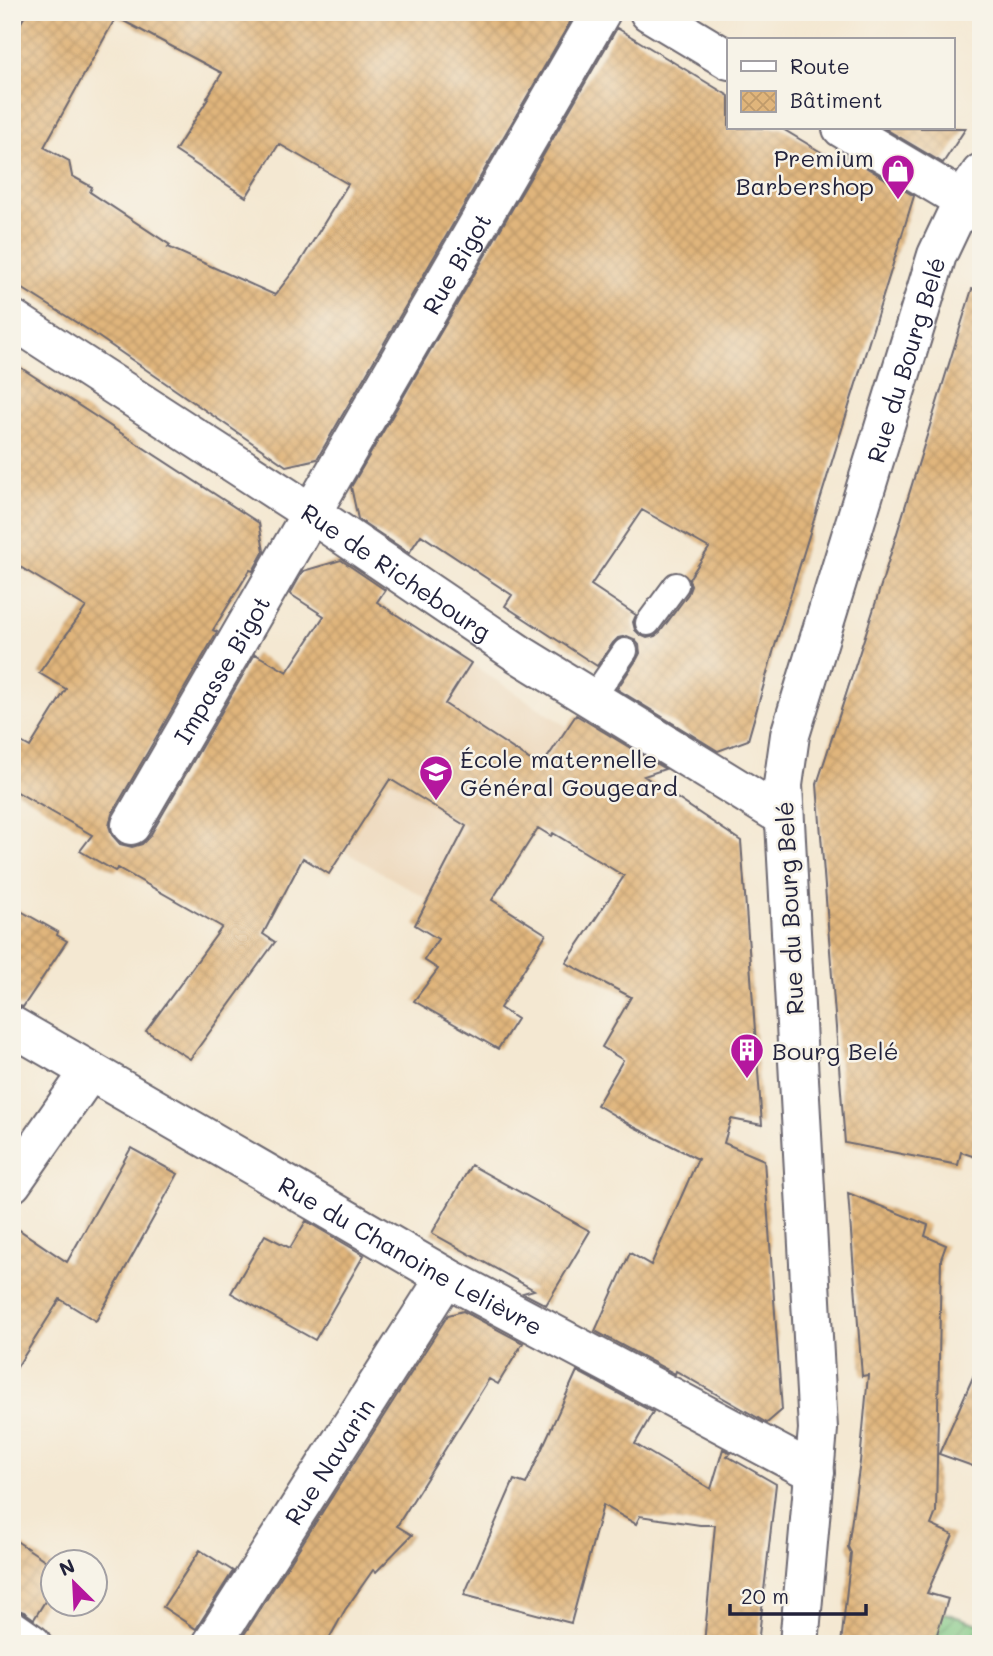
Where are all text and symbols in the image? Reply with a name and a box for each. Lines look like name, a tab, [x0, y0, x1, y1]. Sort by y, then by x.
legend	[727, 38, 954, 130]
text: Route	[790, 52, 850, 79]
text: Bâtiment	[790, 86, 882, 113]
place label: Premium Barbershop	[736, 142, 874, 201]
shop icon: Premium Barbershop	[879, 152, 917, 201]
street label: Rue Bigot	[414, 207, 497, 319]
street label: Rue du Bourg Belé	[859, 253, 951, 466]
street label: Rue de Richebourg	[296, 496, 498, 646]
street label: Impasse Bigot	[166, 589, 276, 749]
place label: École maternelle Général Gougeard	[460, 743, 678, 802]
school or university icon: École maternelle Général Gougeard	[417, 753, 455, 802]
street label: Rue du Bourg Belé	[768, 801, 810, 1015]
building icon: Bourg Belé	[728, 1031, 766, 1080]
place label: Bourg Belé	[772, 1035, 899, 1066]
street label: Rue du Chanoine Lelièvre	[273, 1168, 548, 1341]
street label: Rue Navarin	[277, 1392, 380, 1530]
north arrow	[38, 1548, 108, 1618]
text: N	[55, 1553, 79, 1581]
scale bar	[730, 1572, 867, 1616]
text: 20 m	[741, 1582, 789, 1609]

